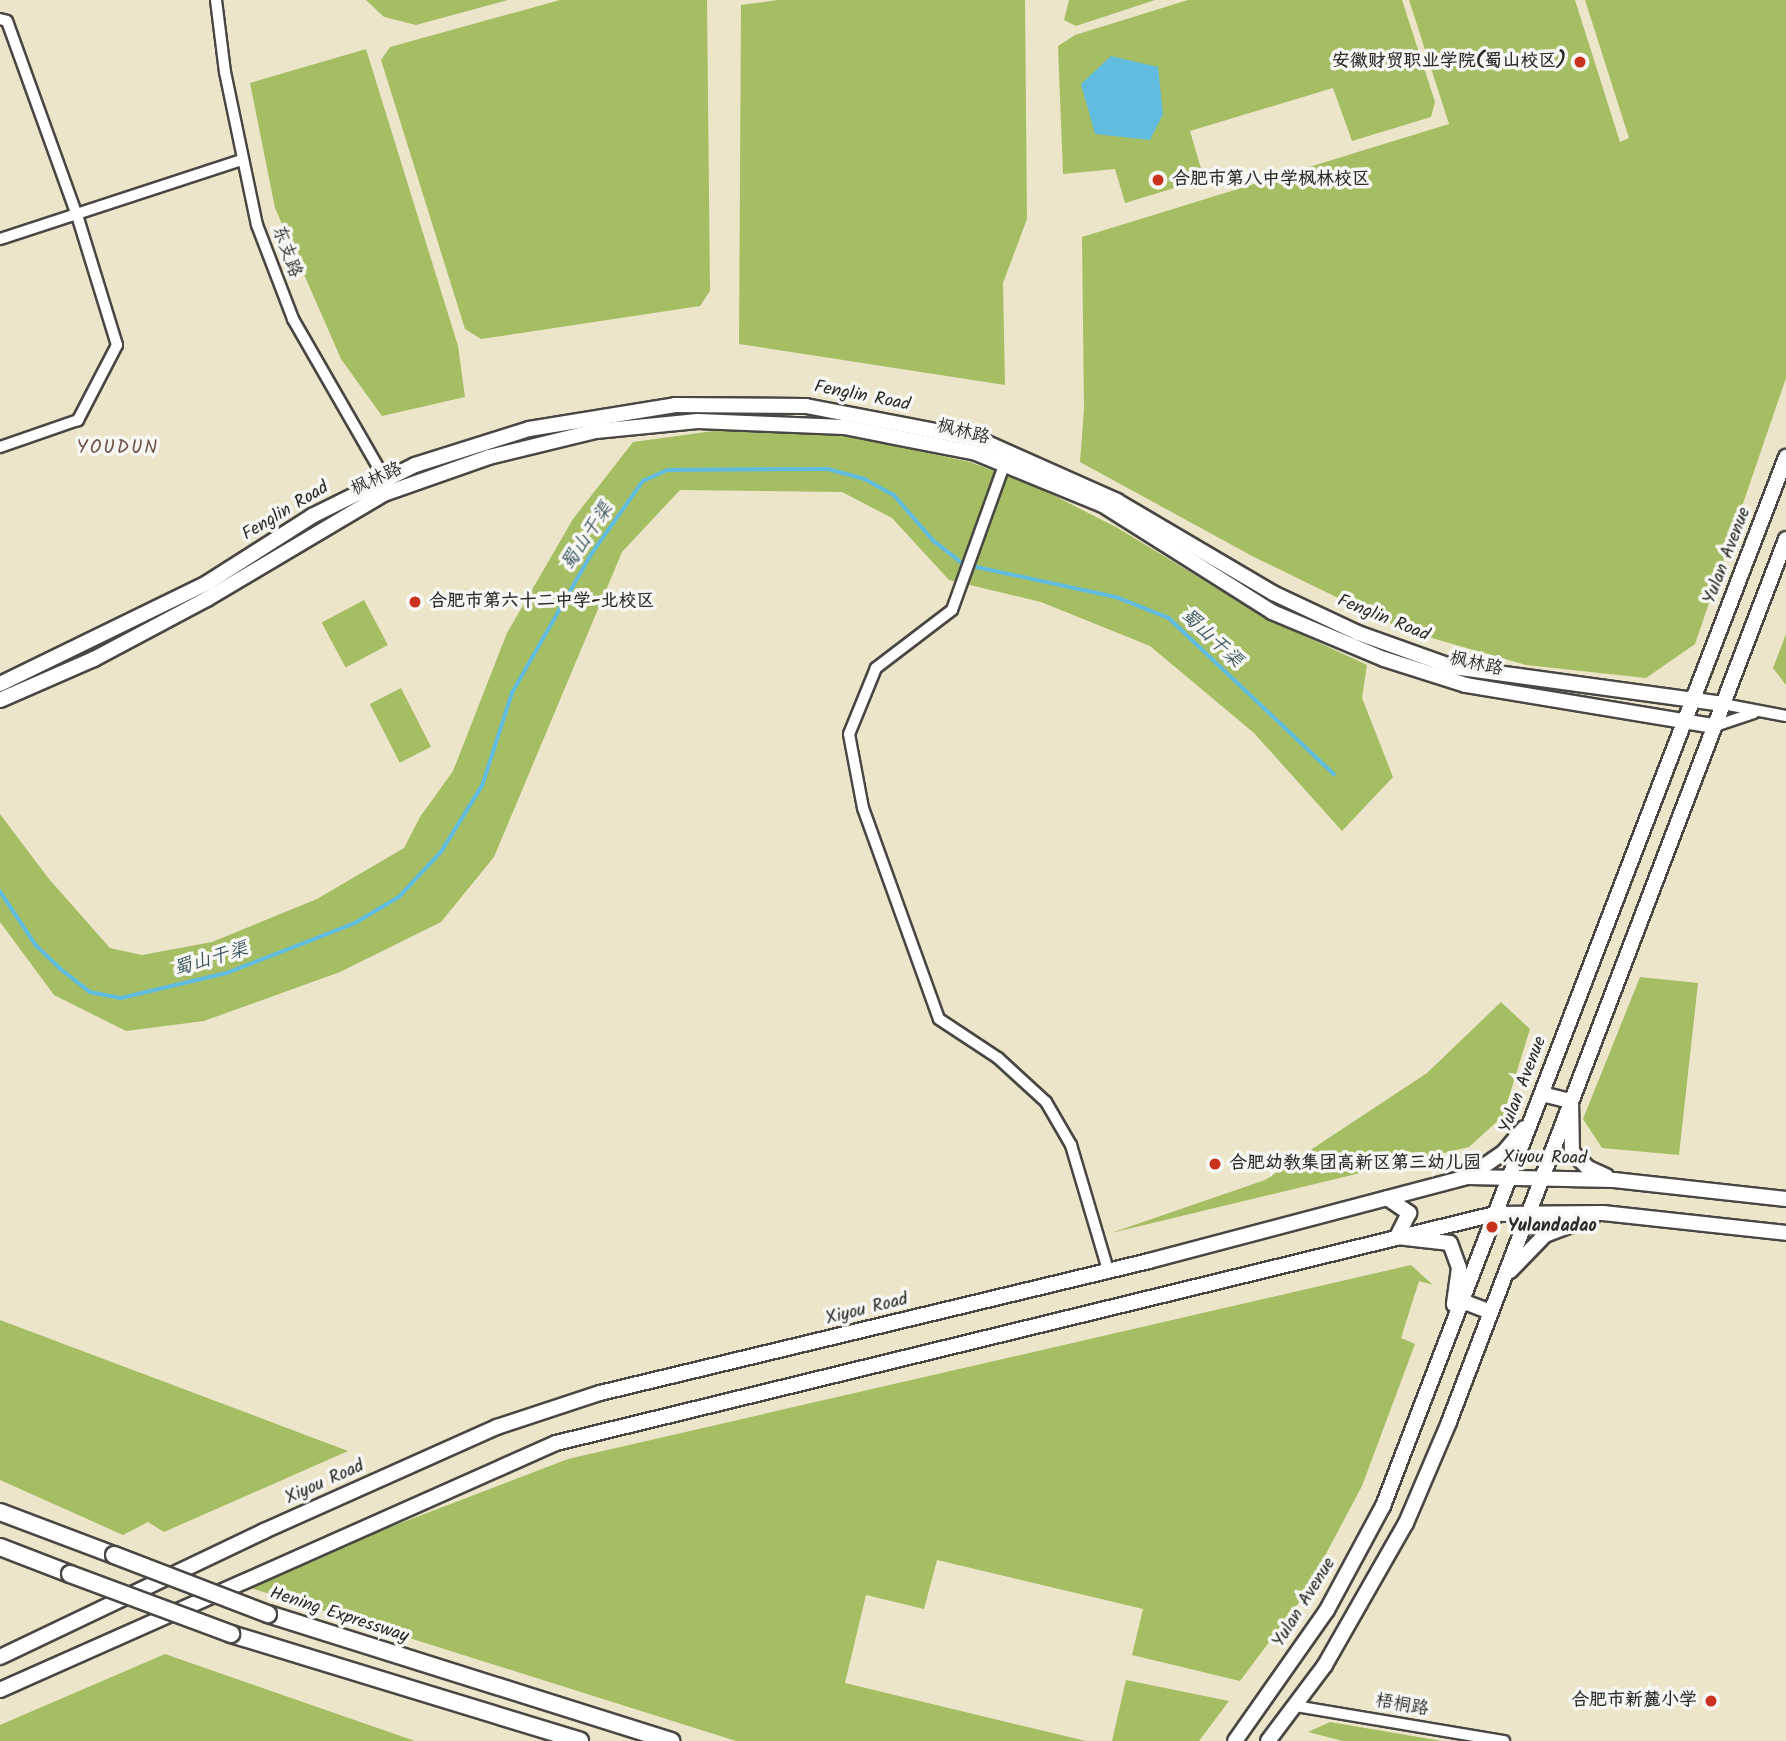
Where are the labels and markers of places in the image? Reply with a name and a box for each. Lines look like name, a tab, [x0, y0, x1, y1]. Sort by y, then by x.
place label: 安徽财贸职业学院(蜀山校区)	[1332, 51, 1566, 73]
marker: 安徽财贸职业学院(蜀山校区)	[1572, 54, 1588, 70]
place label: 合肥市第八中学枫林校区	[1172, 169, 1370, 191]
marker: 合肥市第八中学枫林校区	[1150, 172, 1166, 188]
place label: 合肥市第六十二中学-北校区	[429, 591, 655, 613]
marker: 合肥市第六十二中学-北校区	[407, 594, 423, 610]
place label: 合肥幼教集团高新区第三幼儿园	[1229, 1153, 1481, 1175]
marker: 合肥幼教集团高新区第三幼儿园	[1207, 1156, 1223, 1172]
place label: Yulandadao	[1508, 1216, 1597, 1238]
marker: Yulandadao	[1482, 1217, 1502, 1237]
place label: 合肥市新麓小学	[1571, 1690, 1697, 1712]
marker: 合肥市新麓小学	[1703, 1693, 1719, 1709]

